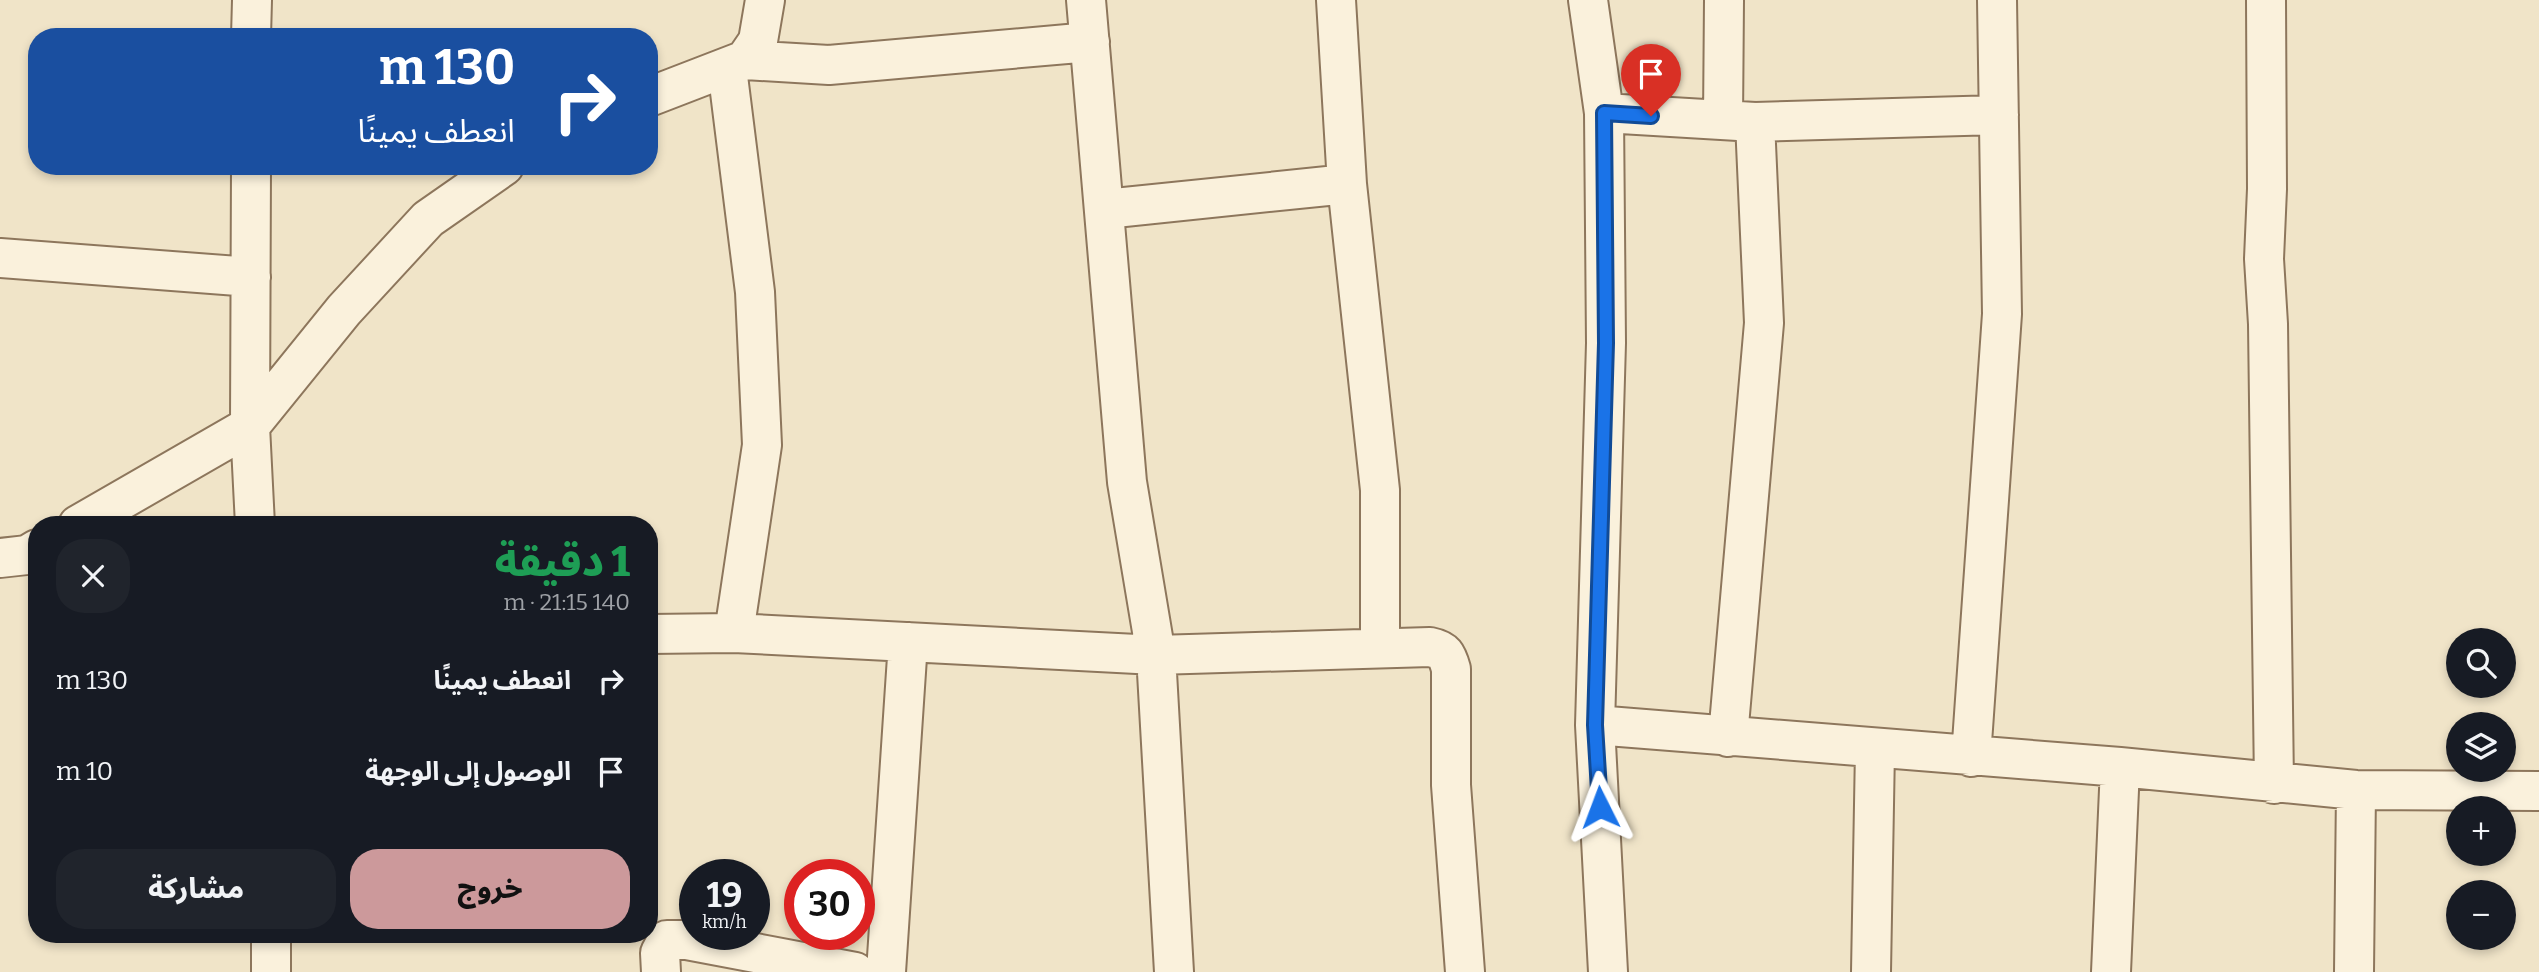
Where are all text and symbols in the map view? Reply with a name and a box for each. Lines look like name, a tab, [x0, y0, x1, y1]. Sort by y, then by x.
text: 130 m	[379, 38, 515, 97]
pin	[1621, 44, 1681, 116]
icon: arrive	[1632, 55, 1670, 93]
icon: right	[539, 56, 630, 147]
text: انعطف يمينًا	[358, 112, 515, 150]
text: 1 دقيقة	[495, 537, 630, 587]
button: close	[56, 539, 130, 613]
text: 140 m · 21:15	[504, 588, 630, 616]
map controls	[2446, 628, 2516, 950]
button: search	[2446, 628, 2516, 698]
icon: right	[592, 662, 630, 700]
text: 130 m	[56, 665, 128, 696]
text: انعطف يمينًا	[433, 665, 571, 696]
button: layers	[2446, 712, 2516, 782]
icon: arrive	[592, 753, 630, 791]
text: 10 m	[56, 756, 113, 787]
text: الوصول إلى الوجهة	[365, 756, 571, 787]
position arrow	[1563, 770, 1637, 844]
button: +	[2446, 796, 2516, 866]
button: مشاركة	[56, 849, 336, 929]
button: خروج	[350, 849, 630, 929]
speed limit sign: 30	[784, 859, 875, 950]
text: 19	[707, 874, 742, 916]
button: −	[2446, 880, 2516, 950]
text: km/h	[702, 911, 747, 933]

